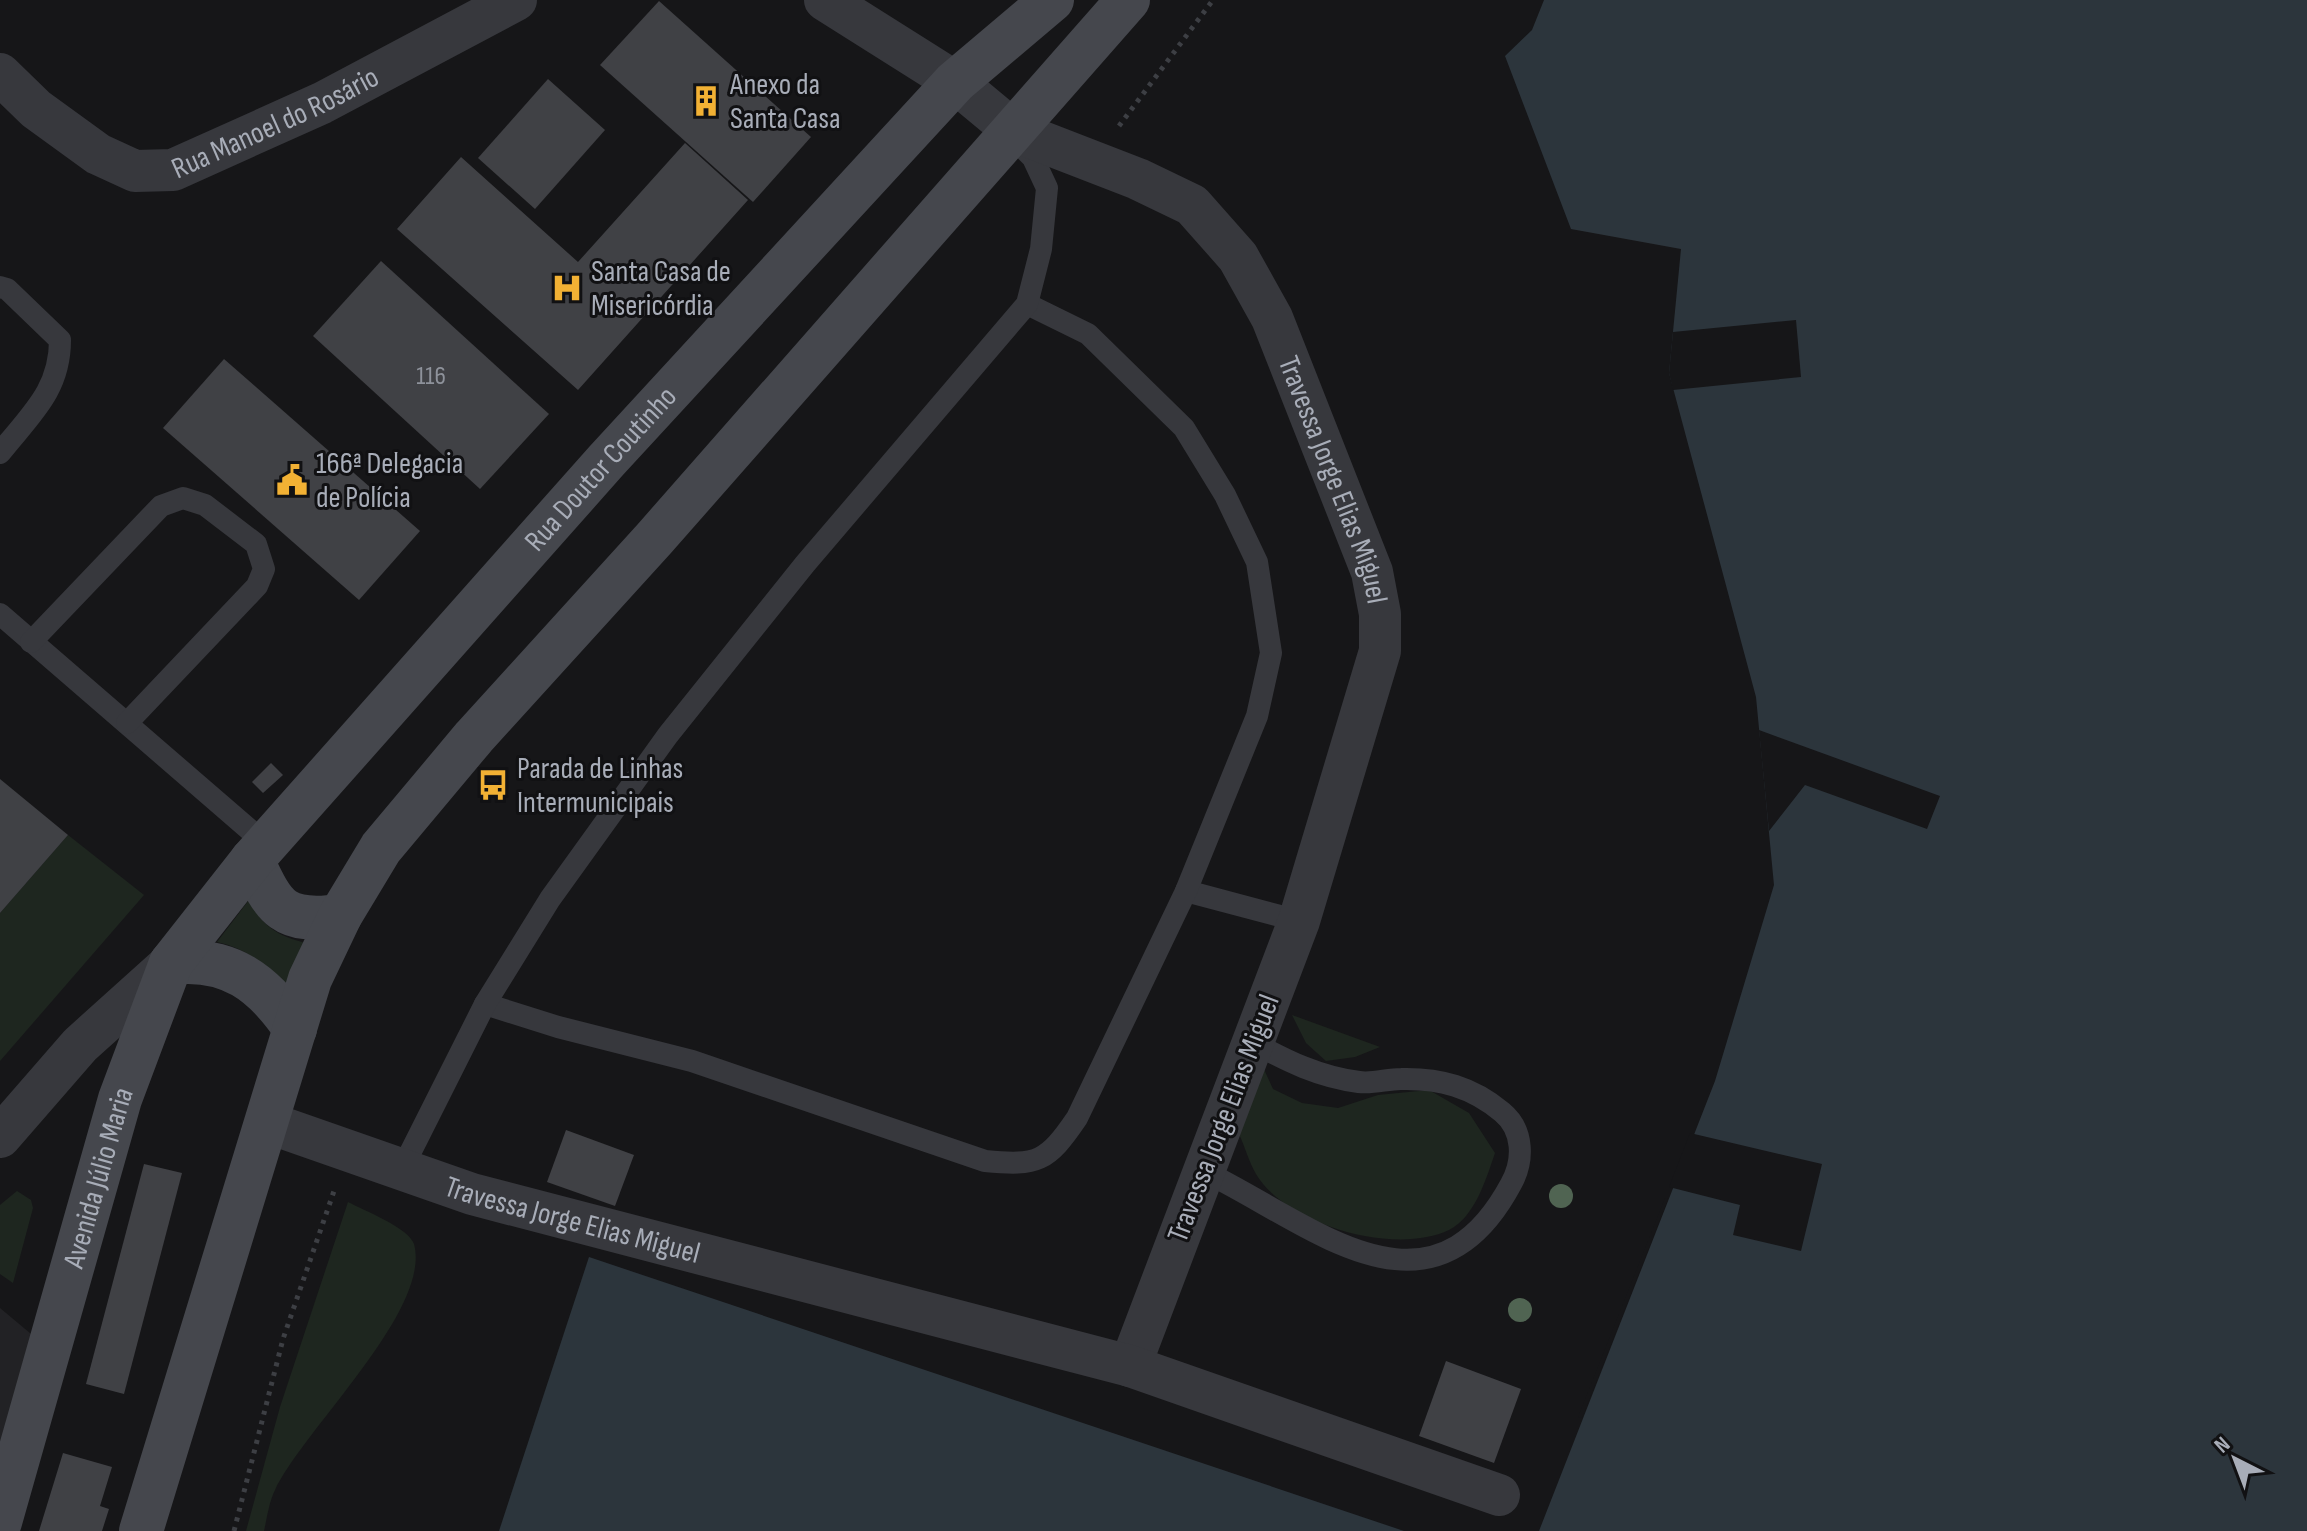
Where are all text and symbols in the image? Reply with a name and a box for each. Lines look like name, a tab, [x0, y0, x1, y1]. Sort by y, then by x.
street label: Rua Manoel do Rosário	[166, 59, 385, 187]
place label: Anexo da Santa Casa	[729, 67, 841, 137]
building icon: Anexo da Santa Casa	[689, 84, 723, 118]
place label: Santa Casa de Misericórdia	[591, 254, 731, 324]
hospital icon: Santa Casa de Misericórdia	[550, 271, 584, 305]
street label: Travessa Jorge Elias Miguel	[1270, 351, 1395, 607]
house number: 116	[416, 361, 446, 392]
street label: Rua Doutor Coutinho	[518, 379, 685, 559]
place label: 166ª Delegacia de Polícia	[316, 446, 463, 516]
public building icon: 166ª Delegacia de Polícia	[275, 463, 309, 497]
place label: Parada de Linhas Intermunicipais	[517, 751, 683, 821]
bus stop icon: Parada de Linhas Intermunicipais	[476, 768, 510, 802]
street label: Travessa Jorge Elias Miguel	[1160, 990, 1288, 1247]
street label: Avenida Júlio Maria	[56, 1082, 142, 1273]
street label: Travessa Jorge Elias Miguel	[440, 1169, 704, 1272]
north arrow	[2195, 1419, 2275, 1499]
text: N	[2209, 1431, 2236, 1459]

